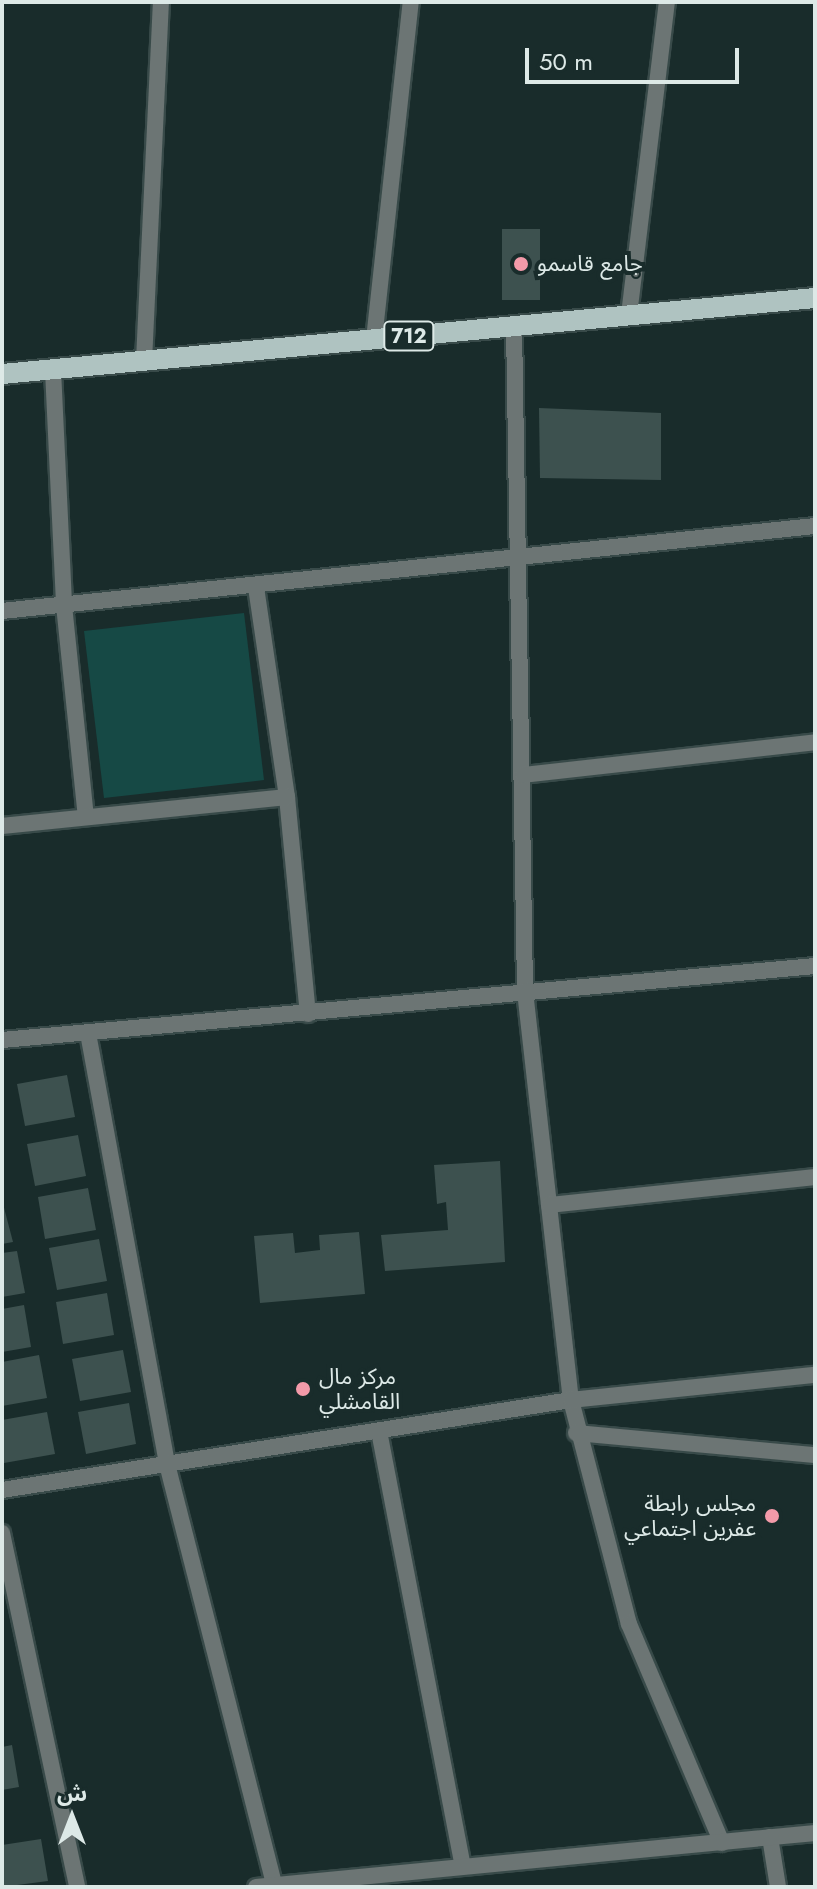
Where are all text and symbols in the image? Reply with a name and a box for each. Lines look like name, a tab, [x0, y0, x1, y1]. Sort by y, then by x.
scale bar	[529, 32, 743, 82]
text: 50 m	[539, 44, 593, 79]
place label: جامع قاسمو	[537, 251, 643, 277]
marker: جامع قاسمو	[512, 255, 530, 273]
road number: 712	[383, 320, 435, 352]
place label: مركز مال القامشلي	[319, 1363, 400, 1414]
marker: مركز مال القامشلي	[294, 1380, 312, 1398]
place label: مجلس رابطة عفرين اجتماعي	[624, 1490, 756, 1542]
marker: مجلس رابطة عفرين اجتماعي	[763, 1507, 781, 1525]
north arrow	[32, 1777, 112, 1857]
text: ش	[57, 1777, 87, 1809]

